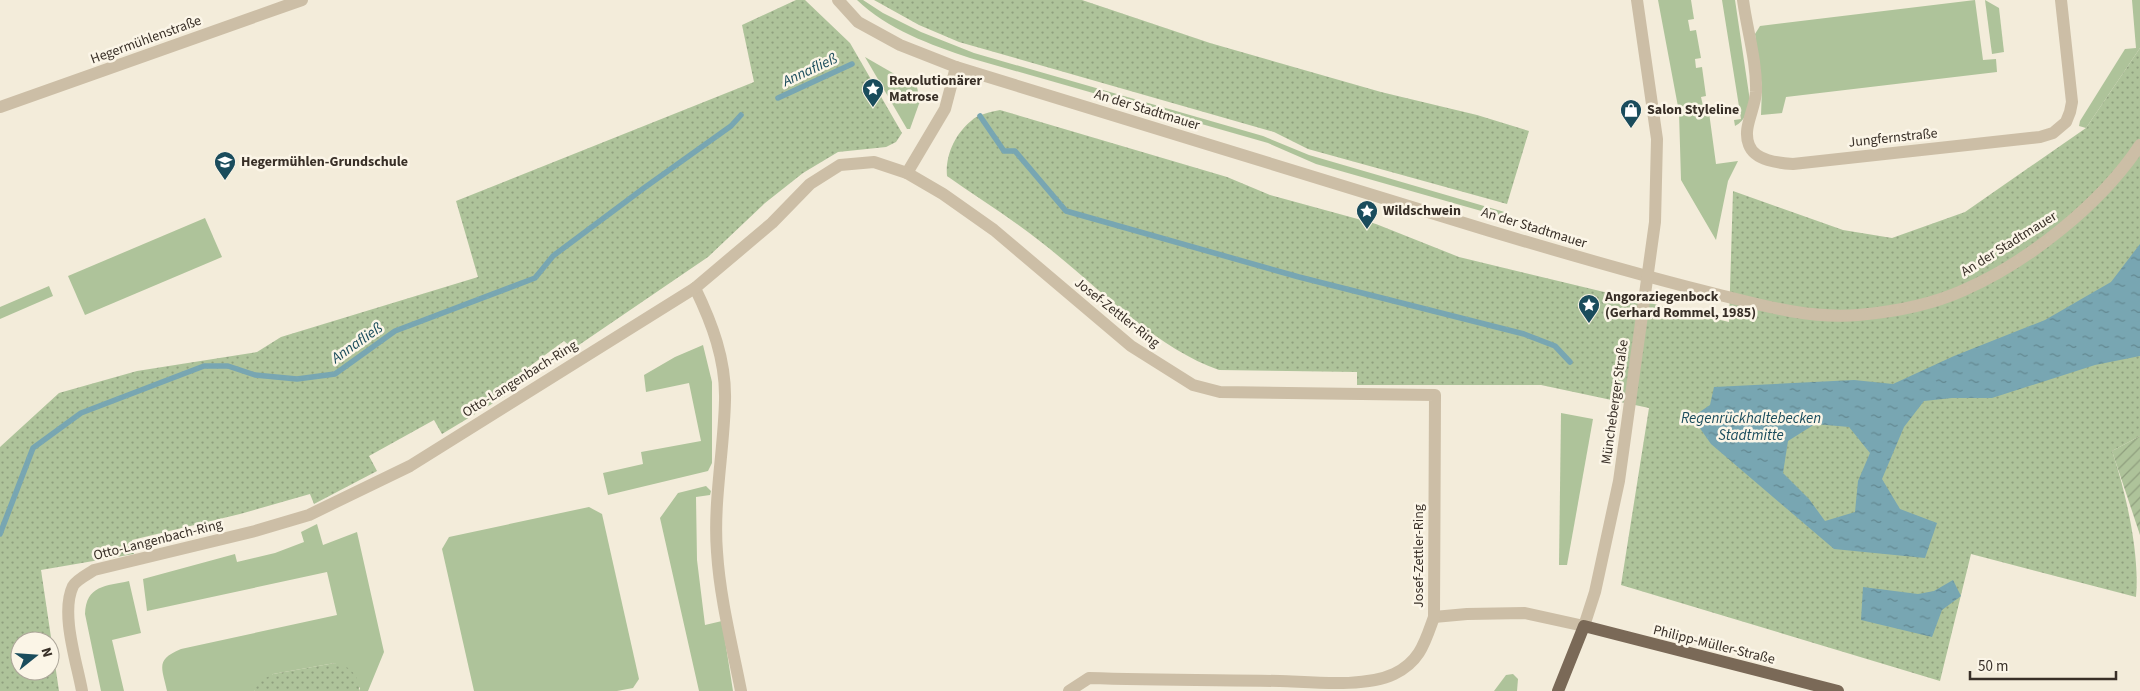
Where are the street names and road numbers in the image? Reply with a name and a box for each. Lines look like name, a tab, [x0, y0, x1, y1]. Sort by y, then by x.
street label: Hegermühlenstraße	[88, 11, 204, 69]
street label: An der Stadtmauer	[1092, 84, 1202, 136]
street label: Jungfernstraße	[1848, 123, 1939, 153]
street label: An der Stadtmauer	[1479, 202, 1589, 254]
street label: An der Stadtmauer	[1957, 206, 2061, 282]
street label: Josef-Zettler-Ring	[1070, 273, 1164, 353]
street label: Otto-Langenbach-Ring	[459, 335, 581, 423]
street label: Müncheberger Straße	[1596, 338, 1634, 466]
street label: Josef-Zettler-Ring	[1409, 504, 1429, 608]
street label: Otto-Langenbach-Ring	[91, 514, 225, 566]
street label: Philipp-Müller-Straße	[1651, 620, 1777, 670]

